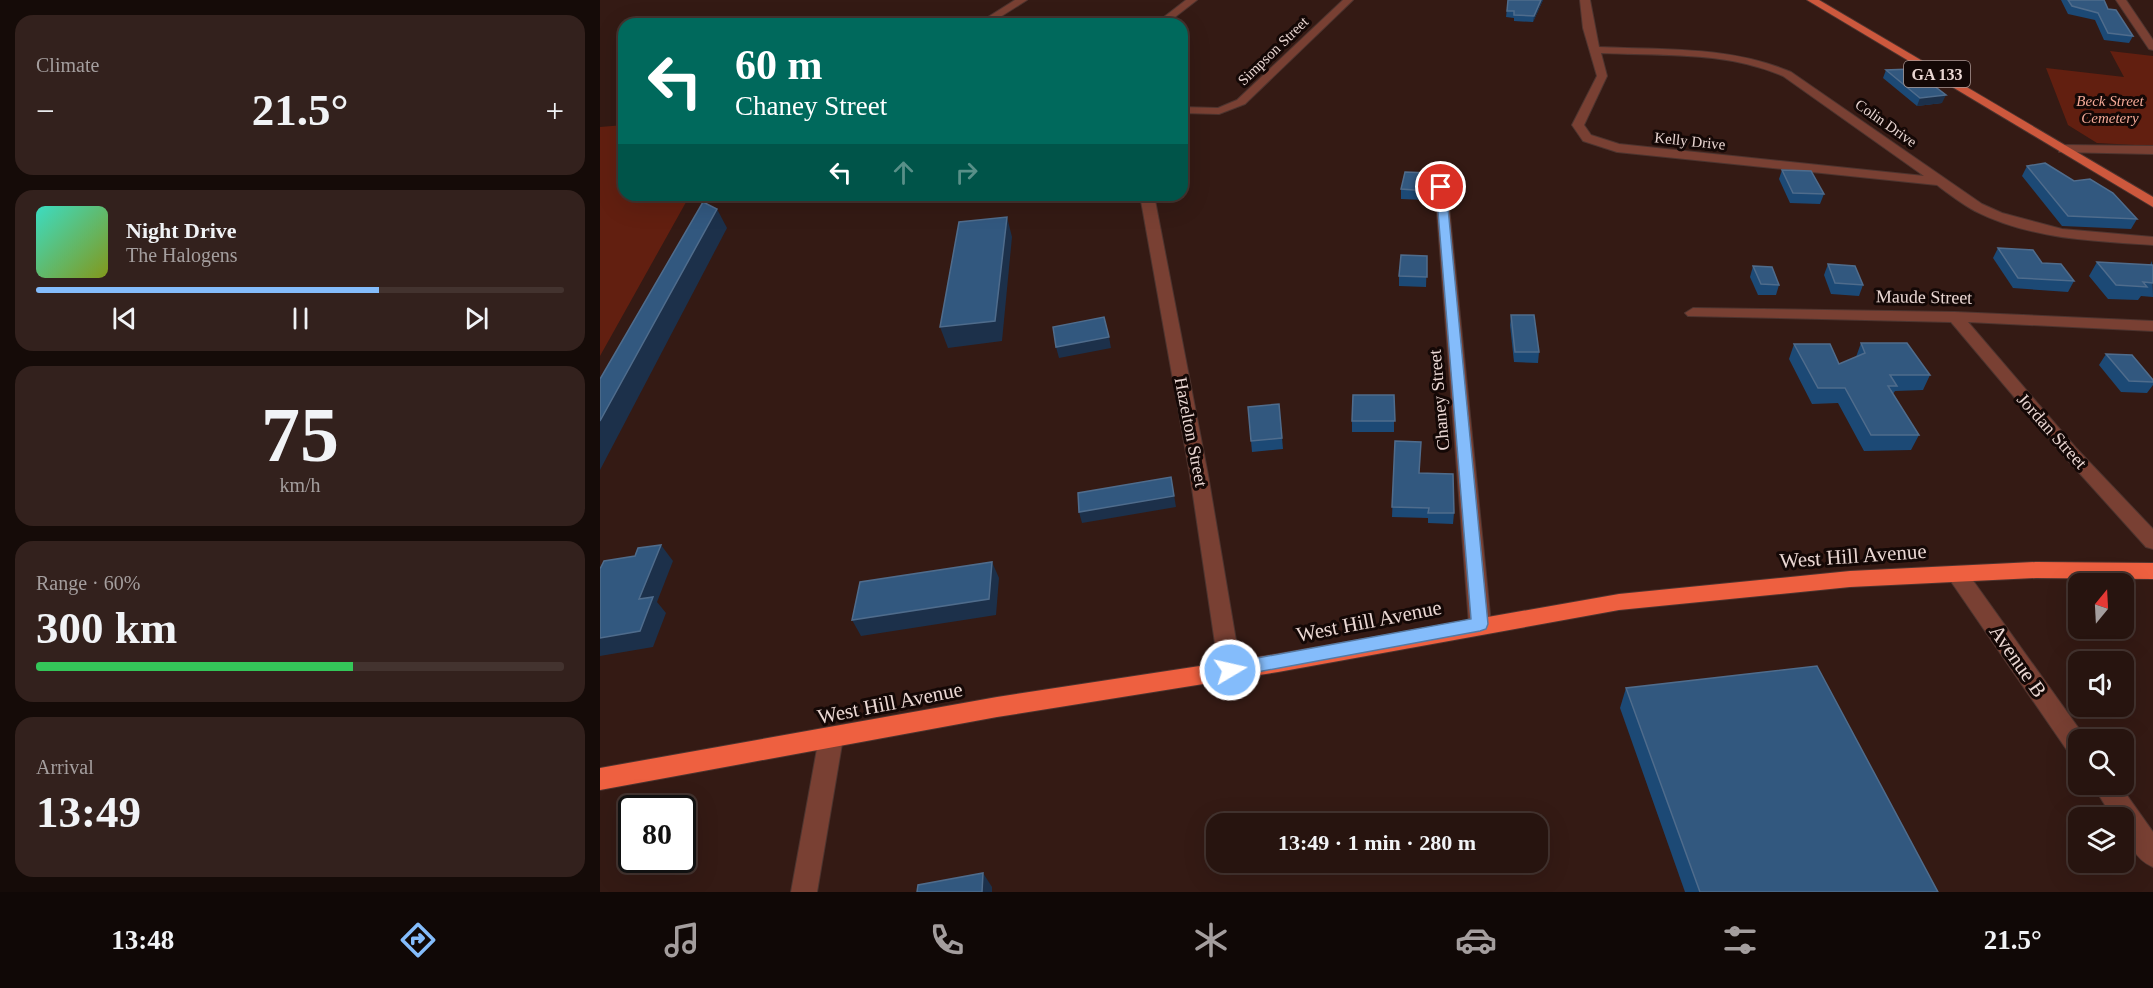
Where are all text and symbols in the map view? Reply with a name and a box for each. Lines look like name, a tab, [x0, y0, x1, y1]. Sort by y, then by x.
street label: Simpson Street	[1235, 13, 1312, 88]
icon: left	[636, 42, 714, 120]
text: 60 m	[735, 42, 823, 88]
text: Climate	[36, 54, 99, 76]
road number: GA 133	[1904, 61, 1970, 87]
text: 21.5°	[252, 85, 348, 135]
text: Chaney Street	[735, 91, 887, 121]
text: −	[36, 93, 55, 129]
text: +	[545, 93, 564, 129]
park label: Beck Street Cemetery	[2076, 93, 2144, 126]
street label: Colin Drive	[1852, 96, 1920, 150]
street label: Kelly Drive	[1654, 129, 1727, 153]
icon: left	[824, 156, 857, 189]
icon: ahead	[887, 156, 920, 189]
icon: right	[950, 156, 983, 189]
pin	[1415, 161, 1466, 212]
icon: arrive	[1424, 170, 1457, 203]
text: Night Drive	[126, 218, 237, 243]
text: The Halogens	[126, 244, 238, 266]
street label: Maude Street	[1876, 286, 1972, 308]
icon: previous	[108, 302, 141, 335]
icon: pause	[284, 302, 317, 335]
icon: next	[460, 302, 493, 335]
street label: Chaney Street	[1425, 349, 1453, 451]
street label: Hazelton Street	[1171, 375, 1211, 489]
street label: Jordan Street	[2013, 389, 2091, 473]
text: 75	[261, 391, 339, 478]
text: km/h	[279, 474, 321, 496]
street label: West Hill Avenue	[1779, 539, 1927, 573]
text: Range · 60%	[36, 572, 140, 594]
north arrow	[2068, 573, 2134, 639]
map controls	[2068, 573, 2134, 873]
street label: West Hill Avenue	[1294, 595, 1444, 647]
text: 300 km	[36, 603, 177, 653]
street label: Avenue B	[1984, 620, 2052, 702]
position arrow	[1198, 638, 1262, 702]
button: sound	[2068, 651, 2134, 717]
street label: West Hill Avenue	[815, 677, 965, 729]
button: search	[2068, 729, 2134, 795]
text: Arrival	[36, 756, 94, 778]
text: 13:49	[36, 787, 141, 837]
speed limit sign: 80	[618, 795, 696, 873]
button: layers	[2068, 807, 2134, 873]
text: 13:49 · 1 min · 280 m	[1278, 830, 1476, 855]
icon: directions	[397, 919, 439, 961]
icon: music	[661, 919, 703, 961]
icon: phone	[926, 919, 968, 961]
icon: climate	[1190, 919, 1232, 961]
icon: car	[1455, 919, 1497, 961]
icon: filters	[1719, 919, 1761, 961]
text: 13:48	[111, 925, 174, 955]
text: 21.5°	[1984, 925, 2042, 955]

